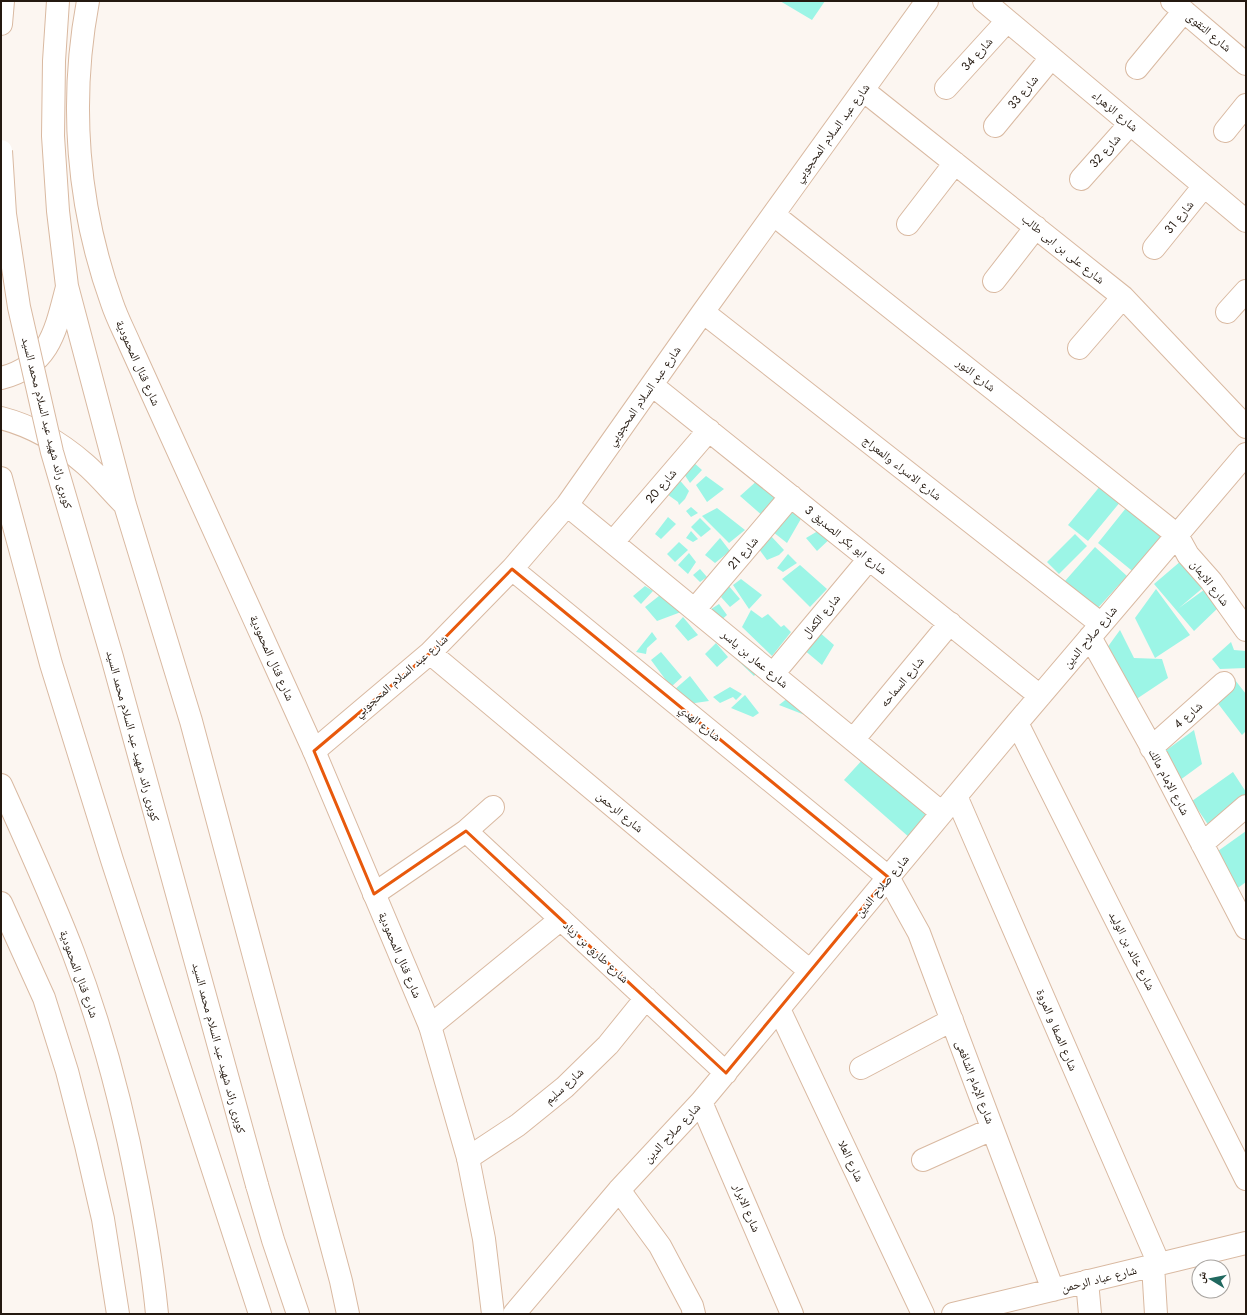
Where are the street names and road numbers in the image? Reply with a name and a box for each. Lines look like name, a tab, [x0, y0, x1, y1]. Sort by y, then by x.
street label: شارع التقوى	[1183, 8, 1235, 56]
street label: شارع 34	[957, 33, 997, 75]
street label: شارع 33	[1003, 71, 1043, 113]
street label: شارع عبد السلام المحجوبي	[790, 80, 875, 187]
street label: شارع الزهراء	[1088, 86, 1142, 136]
street label: شارع 32	[1085, 130, 1125, 172]
street label: شارع 31	[1160, 196, 1198, 238]
street label: شارع على بن ابى طالب	[1018, 210, 1109, 288]
street label: شارع قنال المحمودية	[111, 317, 165, 409]
street label: كوبرى رائد شهيد عبد السلام محمد السيد	[17, 335, 77, 511]
street label: شارع عبد السلام المحجوبي	[603, 342, 686, 450]
street label: شارع النور	[952, 353, 1000, 396]
street label: شارع الاسراء والمعراج	[859, 431, 946, 505]
street label: شارع 20	[641, 465, 681, 507]
street label: شارع ابو بكر الصديق 3	[801, 501, 891, 579]
street label: شارع 21	[724, 532, 763, 573]
street label: شارع الايمان	[1186, 556, 1234, 610]
street label: شارع الكمال	[797, 590, 845, 642]
street label: شارع صلاح الدين	[1058, 602, 1122, 672]
street label: شارع قنال المحمودية	[245, 612, 299, 704]
street label: شارع عمار بن ياسر	[717, 625, 792, 692]
street label: شارع عبد السلام المحجوبي	[350, 630, 453, 723]
street label: كوبرى رائد شهيد عبد السلام محمد السيد	[102, 649, 164, 823]
street label: شارع السماحه	[876, 653, 929, 711]
street label: شارع 4	[1169, 697, 1207, 733]
street label: شارع الهدي	[674, 700, 725, 746]
street label: شارع الإمام مالك	[1144, 745, 1194, 819]
street label: شارع الرحمن	[593, 787, 647, 837]
street label: شارع صلاح الدين	[850, 851, 914, 921]
street label: شارع خالد بن الوليد	[1104, 908, 1160, 994]
street label: شارع قنال المحمودية	[374, 909, 426, 1001]
street label: شارع طارق بن زياد	[559, 917, 633, 987]
street label: شارع قنال المحمودية	[55, 928, 103, 1020]
street label: كوبرى رائد شهيد عبد السلام محمد السيد	[188, 961, 250, 1135]
street label: شارع الصفا و المروة	[1032, 986, 1082, 1074]
street label: شارع الإمام الشافعى	[951, 1038, 999, 1126]
street label: شارع سليم	[540, 1063, 588, 1109]
street label: شارع صلاح الدين	[639, 1099, 705, 1167]
street label: شارع العلا	[834, 1137, 869, 1185]
street label: شارع الابرار	[728, 1180, 765, 1235]
street label: شارع عباد الرحمن	[1059, 1261, 1139, 1297]

